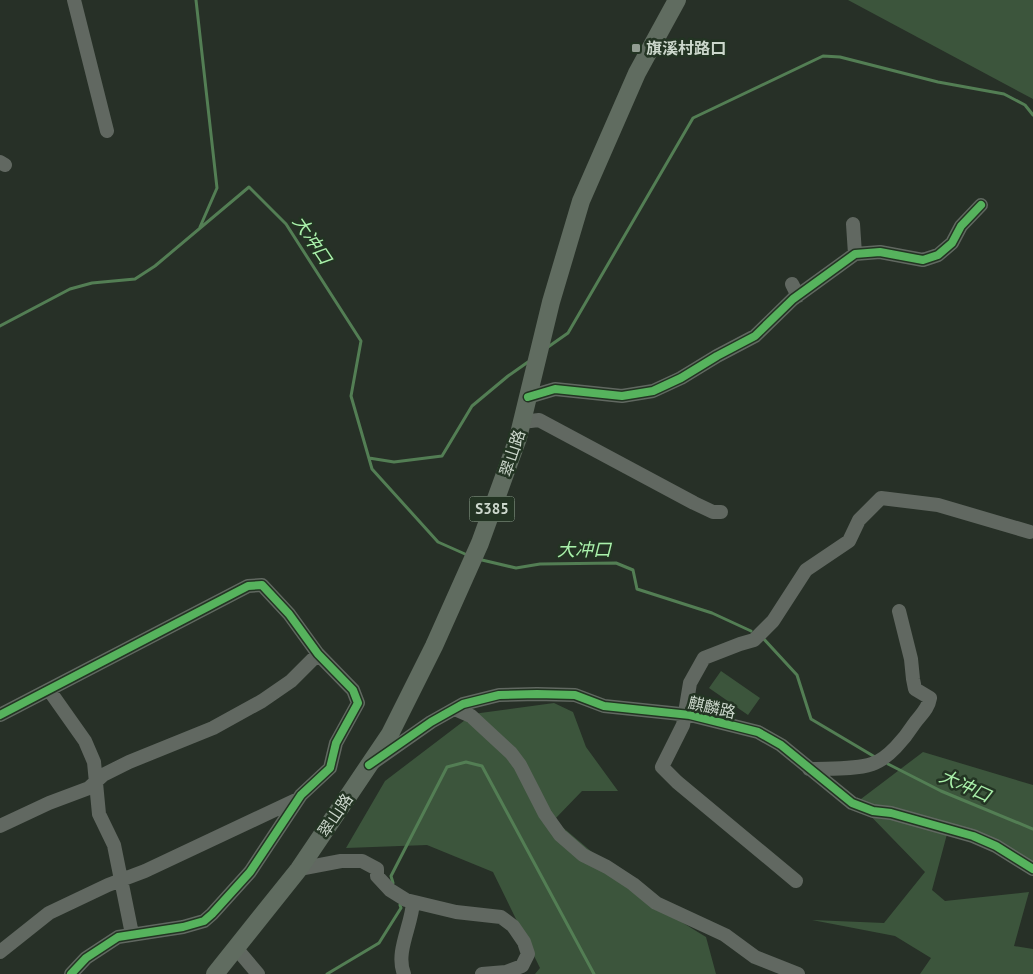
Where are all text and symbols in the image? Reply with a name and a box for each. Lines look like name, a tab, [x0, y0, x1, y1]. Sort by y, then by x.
place label: 旗溪村路口	[646, 38, 726, 58]
marker: 旗溪村路口	[630, 42, 642, 54]
water label: 大冲口	[288, 211, 338, 270]
street label: 翠山路	[495, 427, 529, 479]
road number: S385	[470, 496, 514, 522]
water label: 大冲口	[557, 538, 613, 561]
street label: 麒麟路	[686, 692, 738, 722]
water label: 大冲口	[936, 764, 996, 808]
street label: 翠山路	[313, 790, 357, 840]

